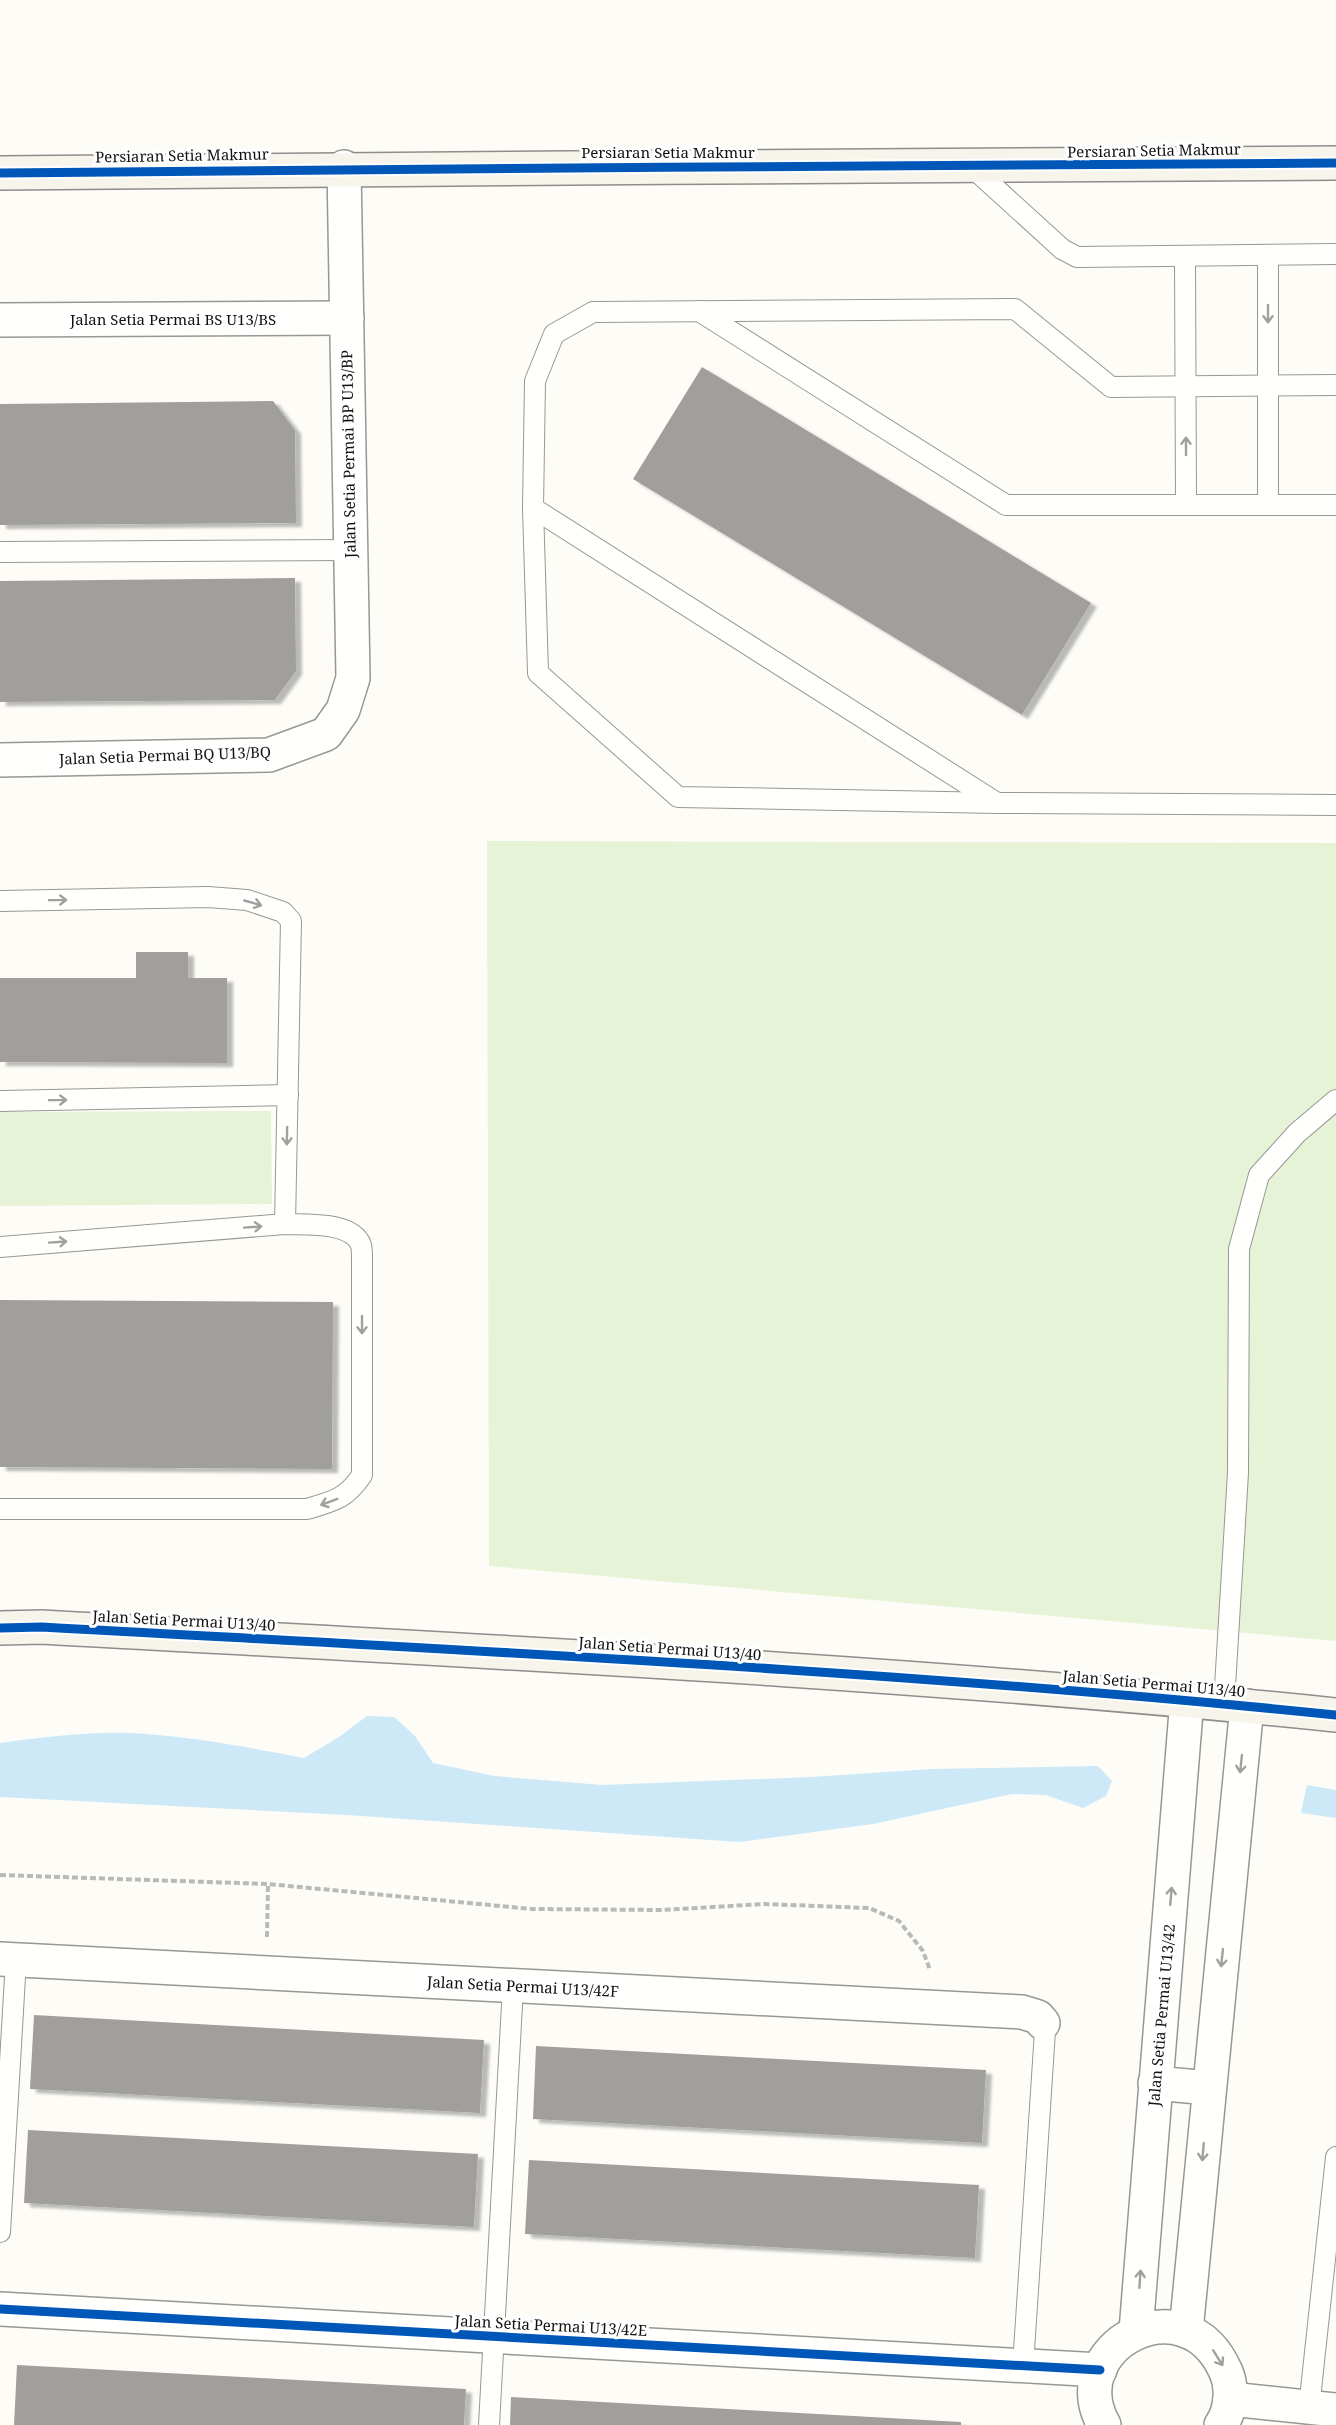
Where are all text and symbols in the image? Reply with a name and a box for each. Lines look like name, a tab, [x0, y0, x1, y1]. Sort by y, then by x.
street label: Persiaran Setia Makmur	[1067, 138, 1241, 162]
street label: Persiaran Setia Makmur	[581, 142, 755, 162]
street label: Persiaran Setia Makmur	[95, 143, 269, 167]
one-way arrow	[1262, 304, 1274, 324]
street label: Jalan Setia Permai BS U13/BS	[69, 309, 276, 329]
street label: Jalan Setia Permai BP U13/BP	[336, 350, 360, 559]
one-way arrow	[1180, 437, 1192, 457]
street label: Jalan Setia Permai BQ U13/BQ	[58, 741, 271, 769]
one-way arrow	[48, 894, 68, 905]
one-way arrow	[243, 898, 262, 909]
one-way arrow	[48, 1094, 68, 1106]
one-way arrow	[281, 1125, 293, 1145]
one-way arrow	[242, 1221, 262, 1232]
one-way arrow	[48, 1236, 68, 1247]
one-way arrow	[356, 1314, 368, 1334]
one-way arrow	[320, 1497, 339, 1508]
street label: Jalan Setia Permai U13/40	[91, 1605, 276, 1635]
street label: Jalan Setia Permai U13/40	[577, 1632, 762, 1664]
street label: Jalan Setia Permai U13/40	[1061, 1665, 1246, 1701]
one-way arrow	[1235, 1754, 1246, 1774]
one-way arrow	[1166, 1887, 1177, 1906]
street label: Jalan Setia Permai U13/42	[1143, 1923, 1179, 2108]
one-way arrow	[1216, 1948, 1227, 1968]
street label: Jalan Setia Permai U13/42F	[426, 1971, 620, 2001]
one-way arrow	[1197, 2142, 1208, 2162]
one-way arrow	[1135, 2269, 1146, 2289]
street label: Jalan Setia Permai U13/42E	[453, 2310, 648, 2340]
one-way arrow	[1212, 2350, 1225, 2367]

